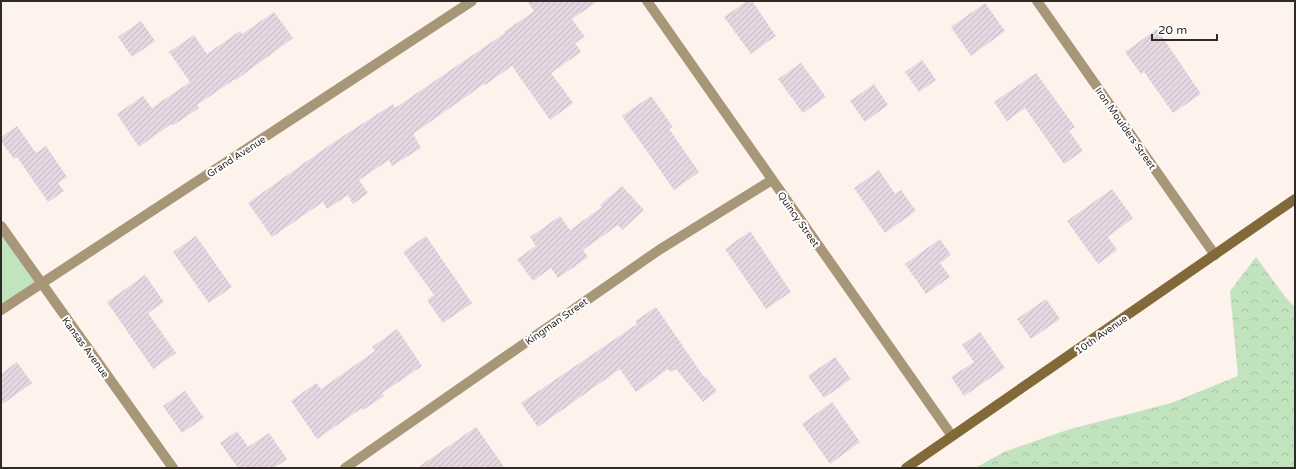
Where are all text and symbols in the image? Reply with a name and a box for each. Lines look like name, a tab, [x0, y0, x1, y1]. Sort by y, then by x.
scale bar	[1152, 16, 1217, 42]
text: 20 m	[1158, 23, 1187, 37]
street label: Iron Moulders Street	[1092, 85, 1158, 172]
street label: Grand Avenue	[205, 133, 269, 180]
street label: Quincy Street	[775, 190, 822, 250]
street label: Kingman Street	[523, 296, 590, 348]
street label: 10th Avenue	[1073, 312, 1130, 357]
street label: Kansas Avenue	[59, 315, 111, 381]

